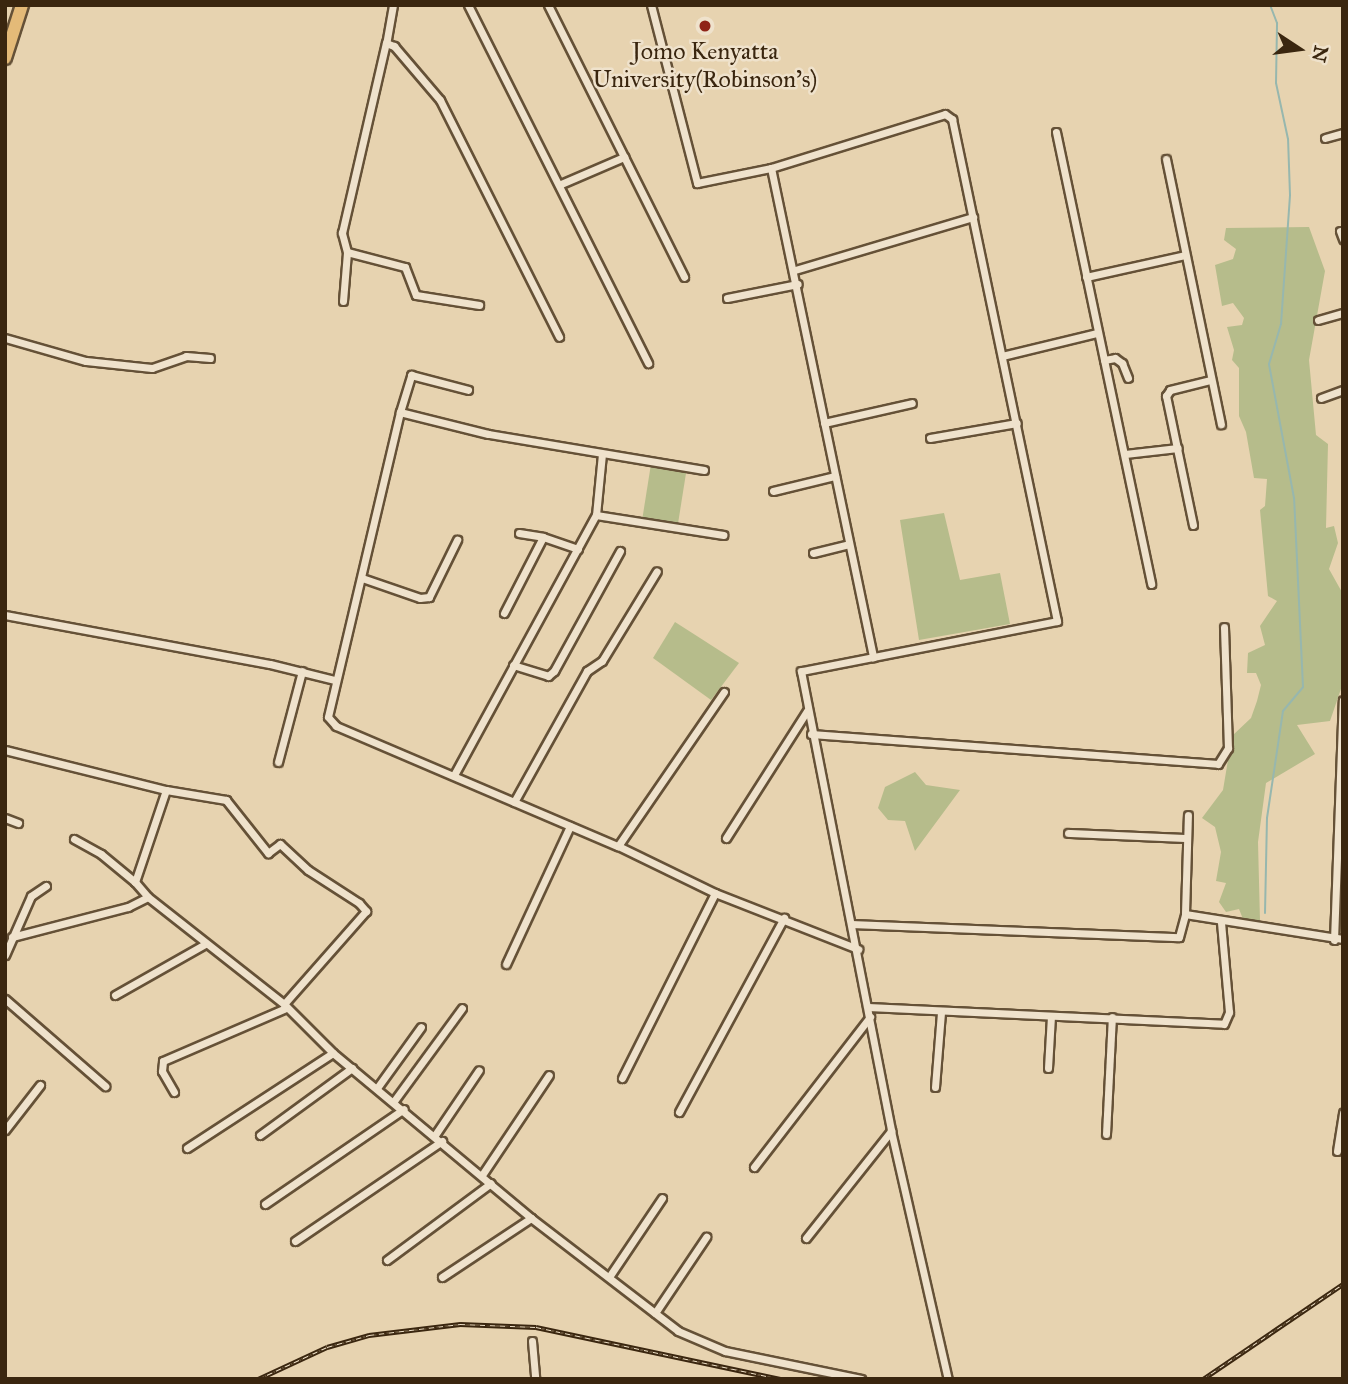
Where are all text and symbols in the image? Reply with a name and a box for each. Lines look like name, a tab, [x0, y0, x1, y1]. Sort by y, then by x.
north arrow	[1264, 14, 1334, 84]
marker: Jomo Kenyatta University(Robinson's)	[697, 18, 713, 34]
place label: Jomo Kenyatta University(Robinson's)	[593, 38, 817, 94]
text: N	[1307, 43, 1333, 64]

